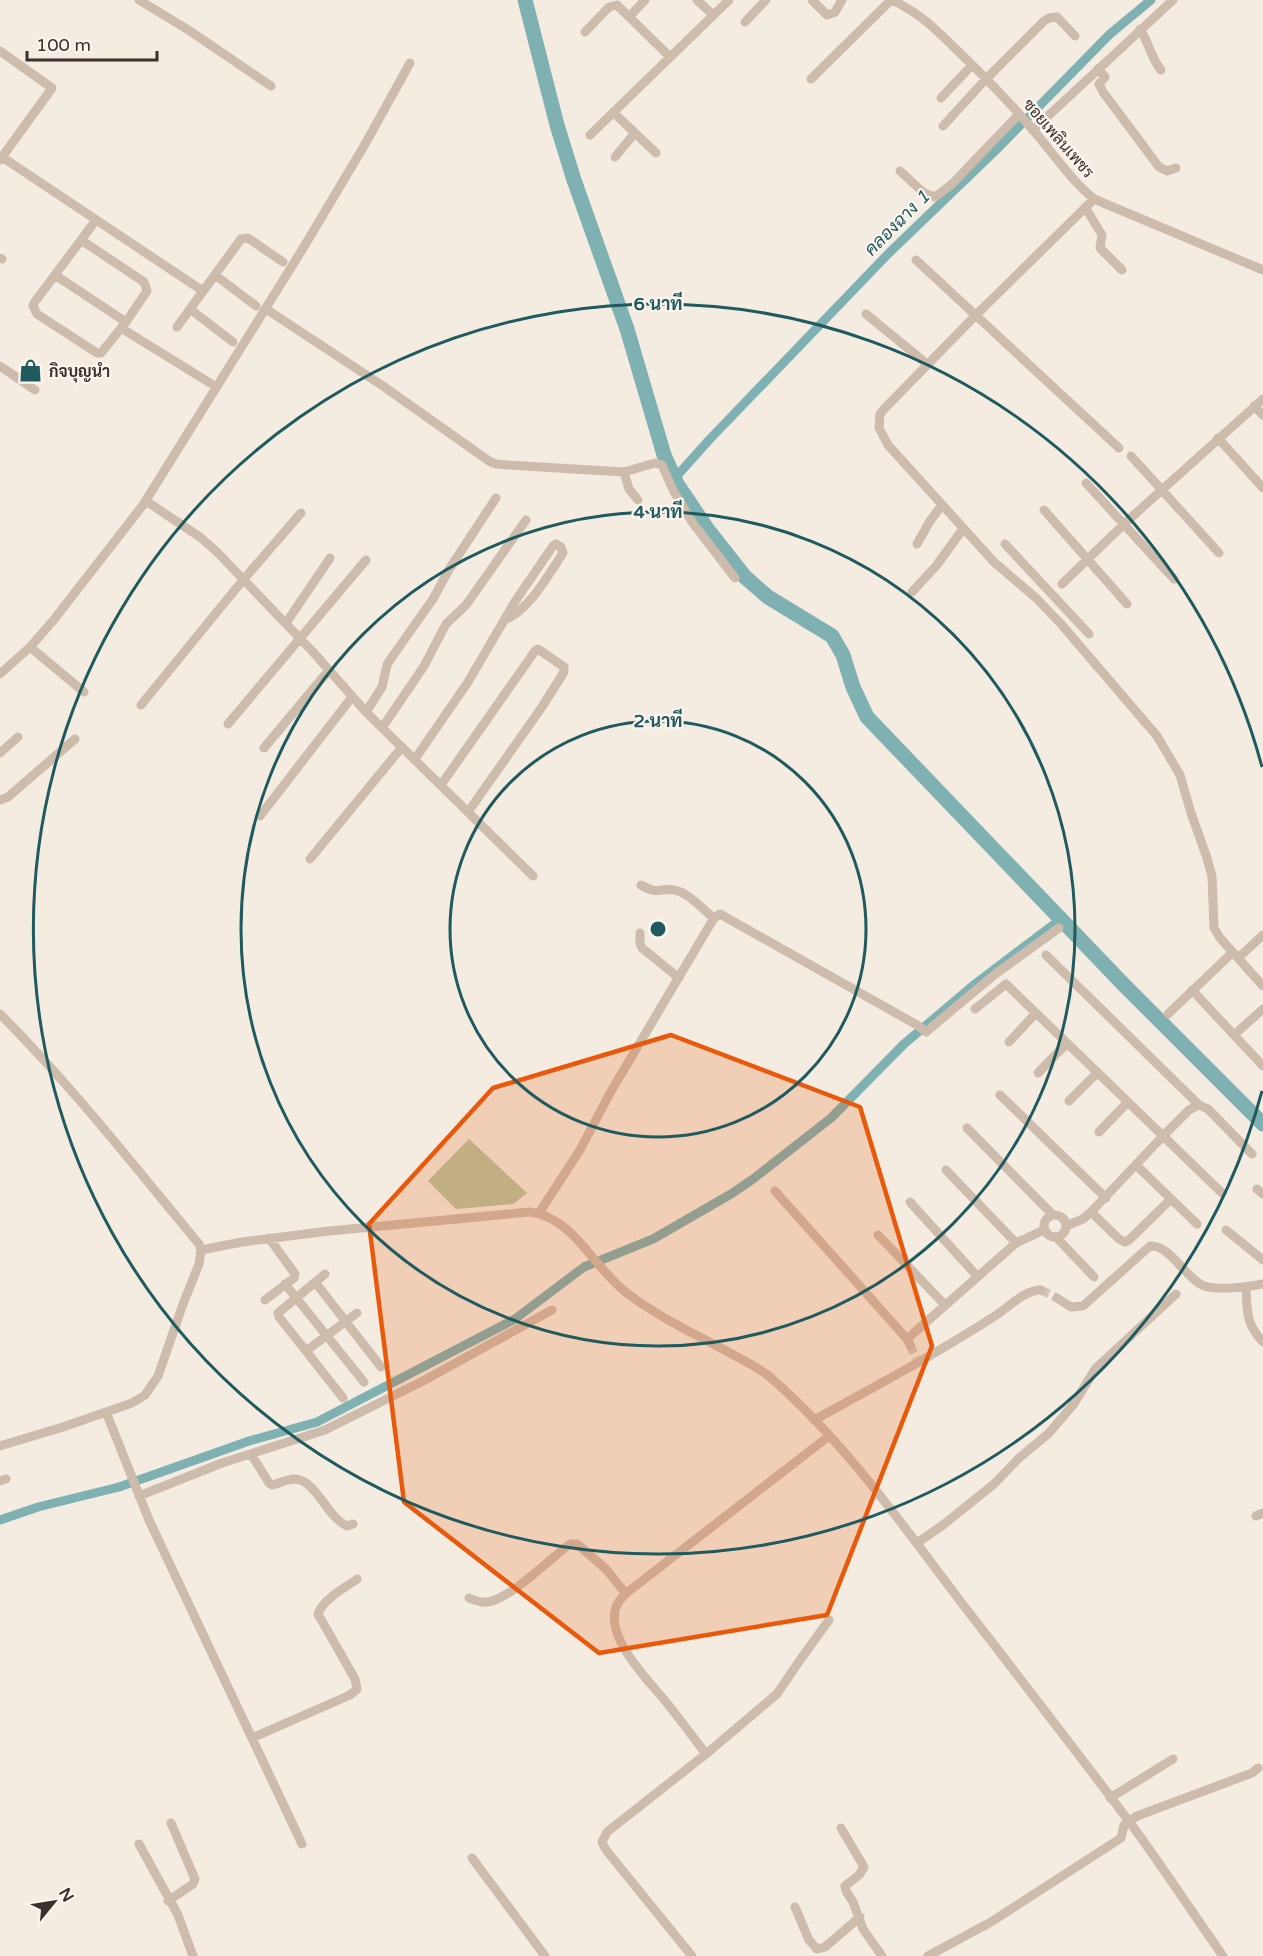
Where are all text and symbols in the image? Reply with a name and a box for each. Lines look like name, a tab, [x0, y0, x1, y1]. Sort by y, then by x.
scale bar	[27, 24, 158, 62]
text: 100 m	[36, 34, 91, 56]
street label: ซอยเพลินเพชร	[1018, 95, 1098, 182]
water label: คลองฉาง 1	[860, 186, 934, 260]
text: 6 นาที	[633, 291, 683, 315]
shop icon: กิจบุญนำ	[18, 358, 44, 384]
place label: กิจบุญนำ	[49, 361, 110, 383]
text: 4 นาที	[633, 499, 683, 523]
text: 2 นาที	[633, 708, 683, 732]
centre of rings	[648, 919, 668, 939]
north arrow	[24, 1872, 84, 1932]
text: N	[54, 1884, 78, 1906]

